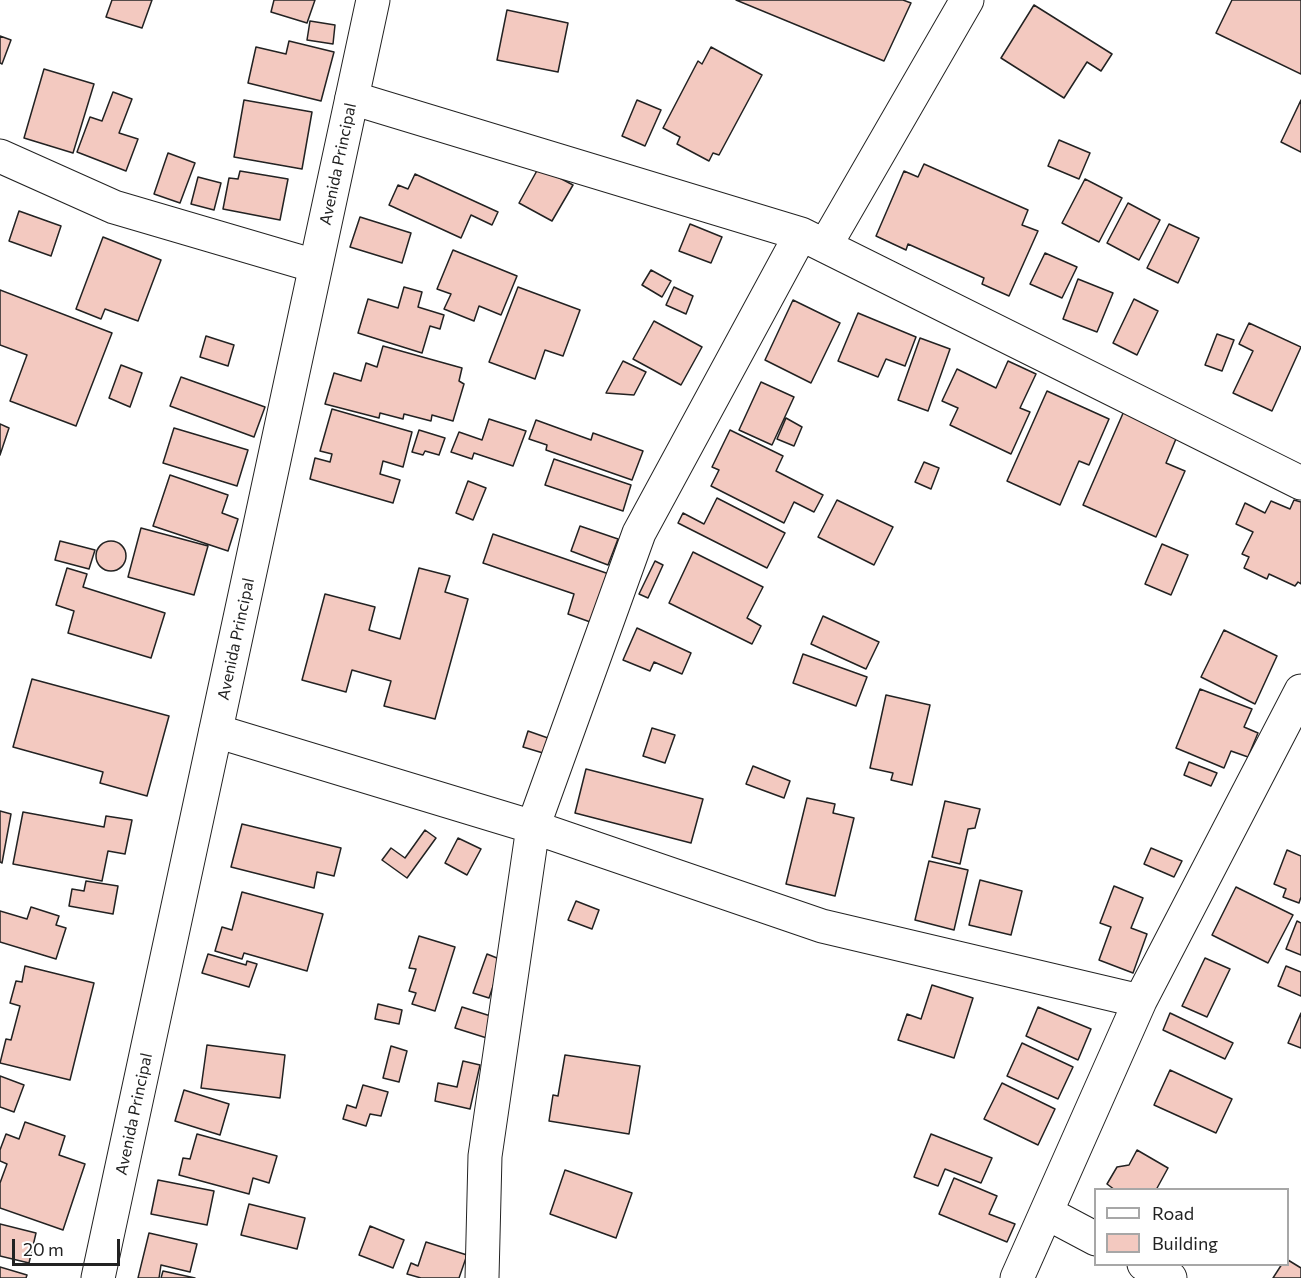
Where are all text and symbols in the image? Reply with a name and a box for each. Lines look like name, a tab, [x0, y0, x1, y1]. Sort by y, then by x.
street label: Avenida Principal	[316, 101, 360, 227]
street label: Avenida Principal	[214, 576, 258, 702]
street label: Avenida Principal	[112, 1051, 156, 1177]
legend	[1094, 1188, 1289, 1266]
text: Road	[1152, 1202, 1194, 1224]
scale bar	[15, 1227, 123, 1265]
text: Building	[1152, 1232, 1218, 1254]
text: 20 m	[23, 1238, 64, 1260]

